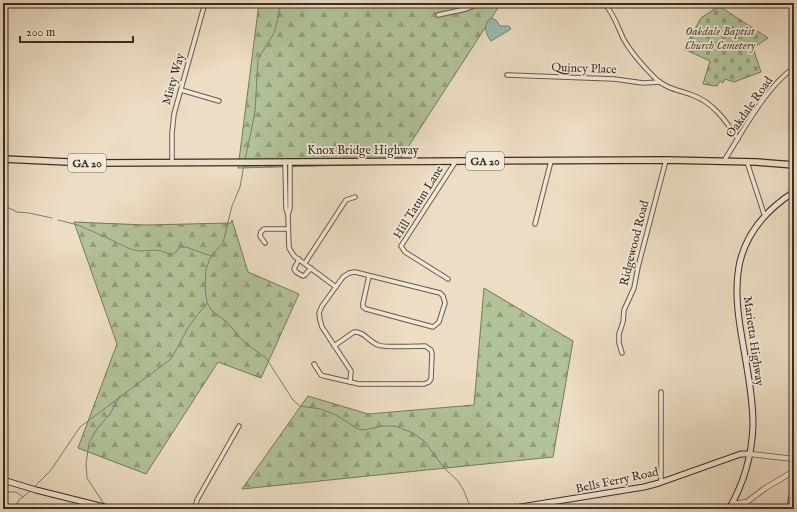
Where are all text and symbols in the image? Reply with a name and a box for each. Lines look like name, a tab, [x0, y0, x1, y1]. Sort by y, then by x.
scale bar	[20, 18, 133, 44]
park label: Oakdale Baptist Church Cemetery	[685, 24, 756, 53]
text: 200 m	[26, 25, 55, 40]
street label: Misty Way	[159, 51, 188, 107]
street label: Quincy Place	[551, 60, 617, 77]
street label: Oakdale Road	[723, 73, 776, 141]
street label: Knox Bridge Highway	[307, 143, 419, 158]
road number: GA 20	[466, 152, 504, 170]
road number: GA 20	[68, 154, 106, 172]
street label: Hill Tatum Lane	[390, 162, 447, 242]
street label: Ridgewood Road	[617, 198, 652, 287]
street label: Marietta Highway	[740, 295, 767, 387]
street label: Bells Ferry Road	[574, 464, 661, 497]

